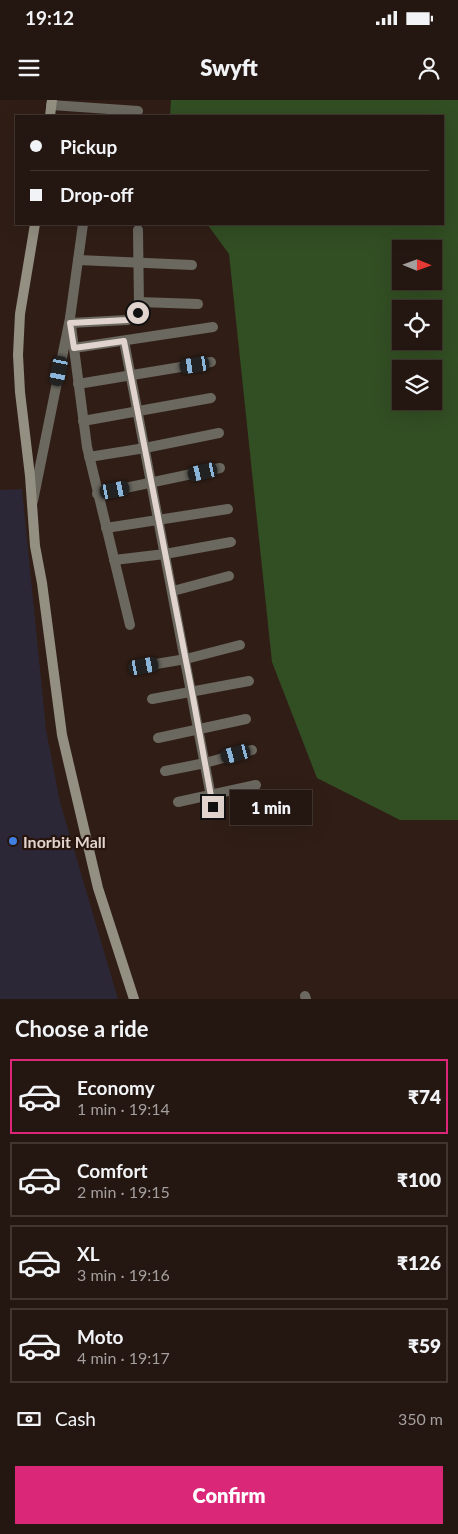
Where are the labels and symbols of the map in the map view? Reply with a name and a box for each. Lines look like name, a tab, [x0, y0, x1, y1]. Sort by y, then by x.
north arrow	[392, 240, 442, 290]
route start	[127, 302, 149, 324]
car	[48, 355, 69, 387]
car	[179, 355, 210, 375]
car	[186, 461, 219, 483]
car	[98, 480, 131, 500]
car	[127, 656, 160, 676]
car	[219, 743, 252, 765]
callout: 1 min	[230, 790, 313, 824]
route end	[202, 796, 224, 818]
place label: Inorbit Mall	[23, 832, 106, 851]
marker: Inorbit Mall	[7, 835, 19, 847]

